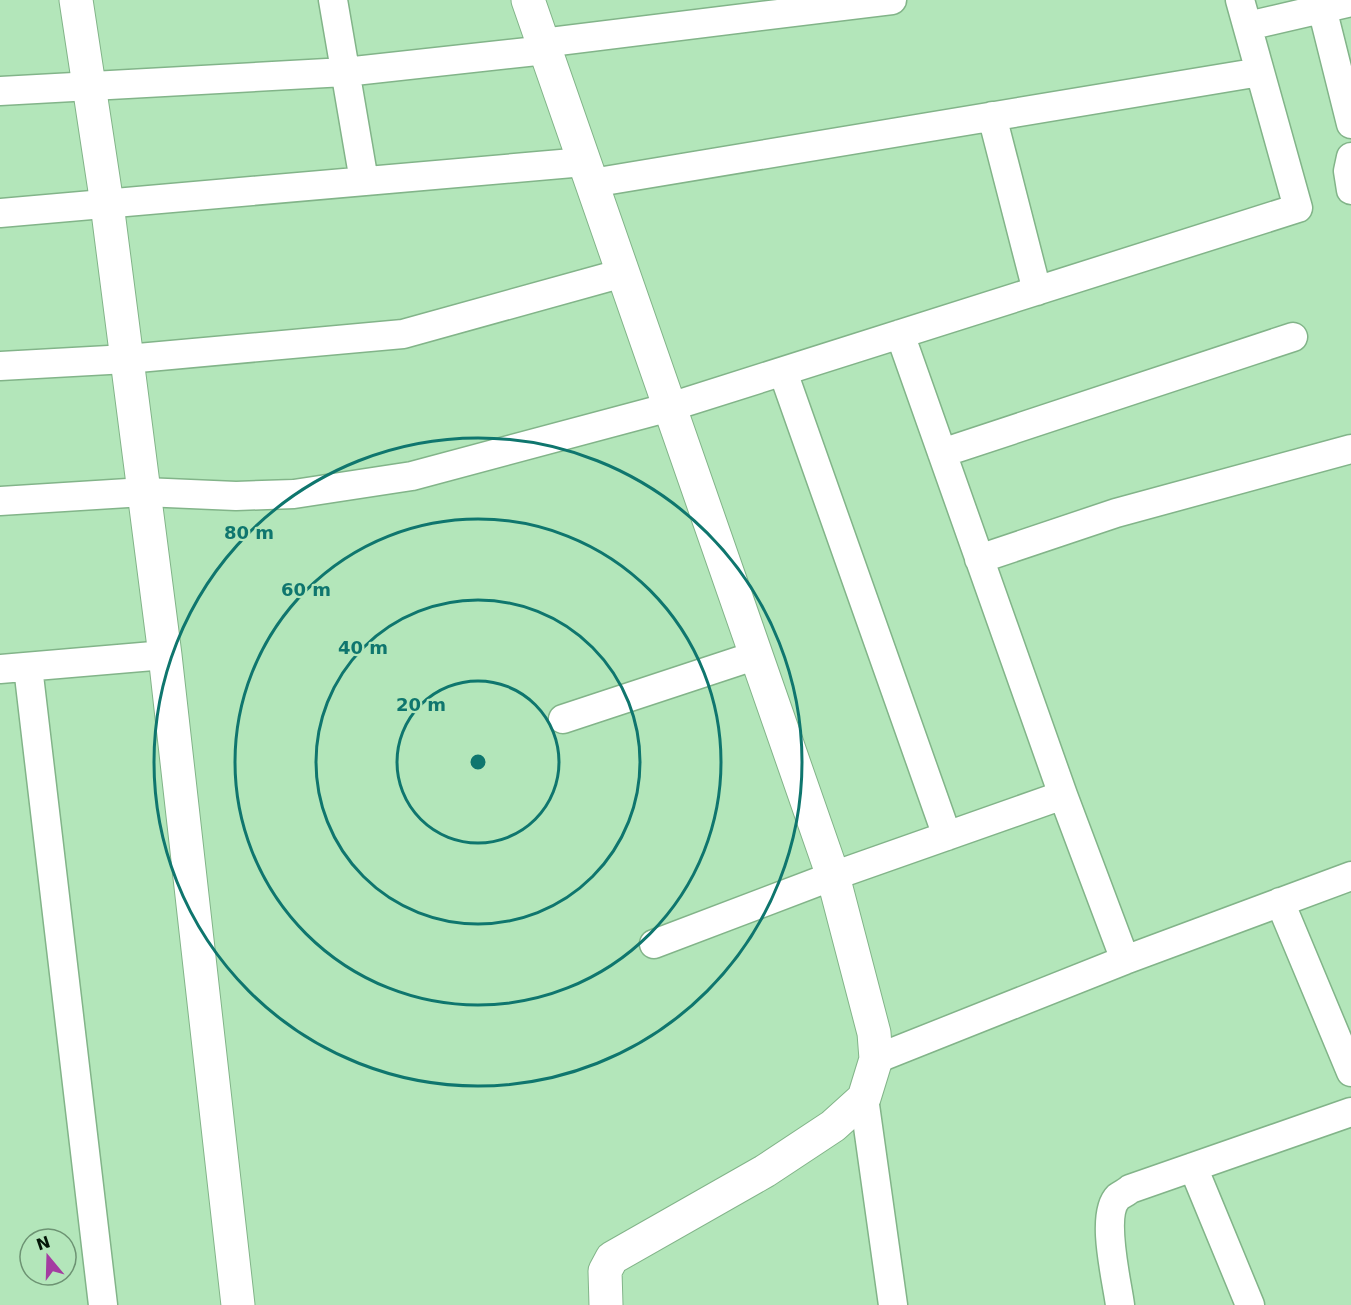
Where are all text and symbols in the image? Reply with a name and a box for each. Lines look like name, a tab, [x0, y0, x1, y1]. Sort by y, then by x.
text: 80 m	[224, 522, 274, 543]
text: 60 m	[281, 579, 331, 600]
text: 40 m	[338, 637, 388, 658]
text: 20 m	[396, 694, 446, 715]
centre of rings	[468, 752, 488, 772]
north arrow	[18, 1227, 78, 1287]
text: N	[34, 1232, 53, 1254]

